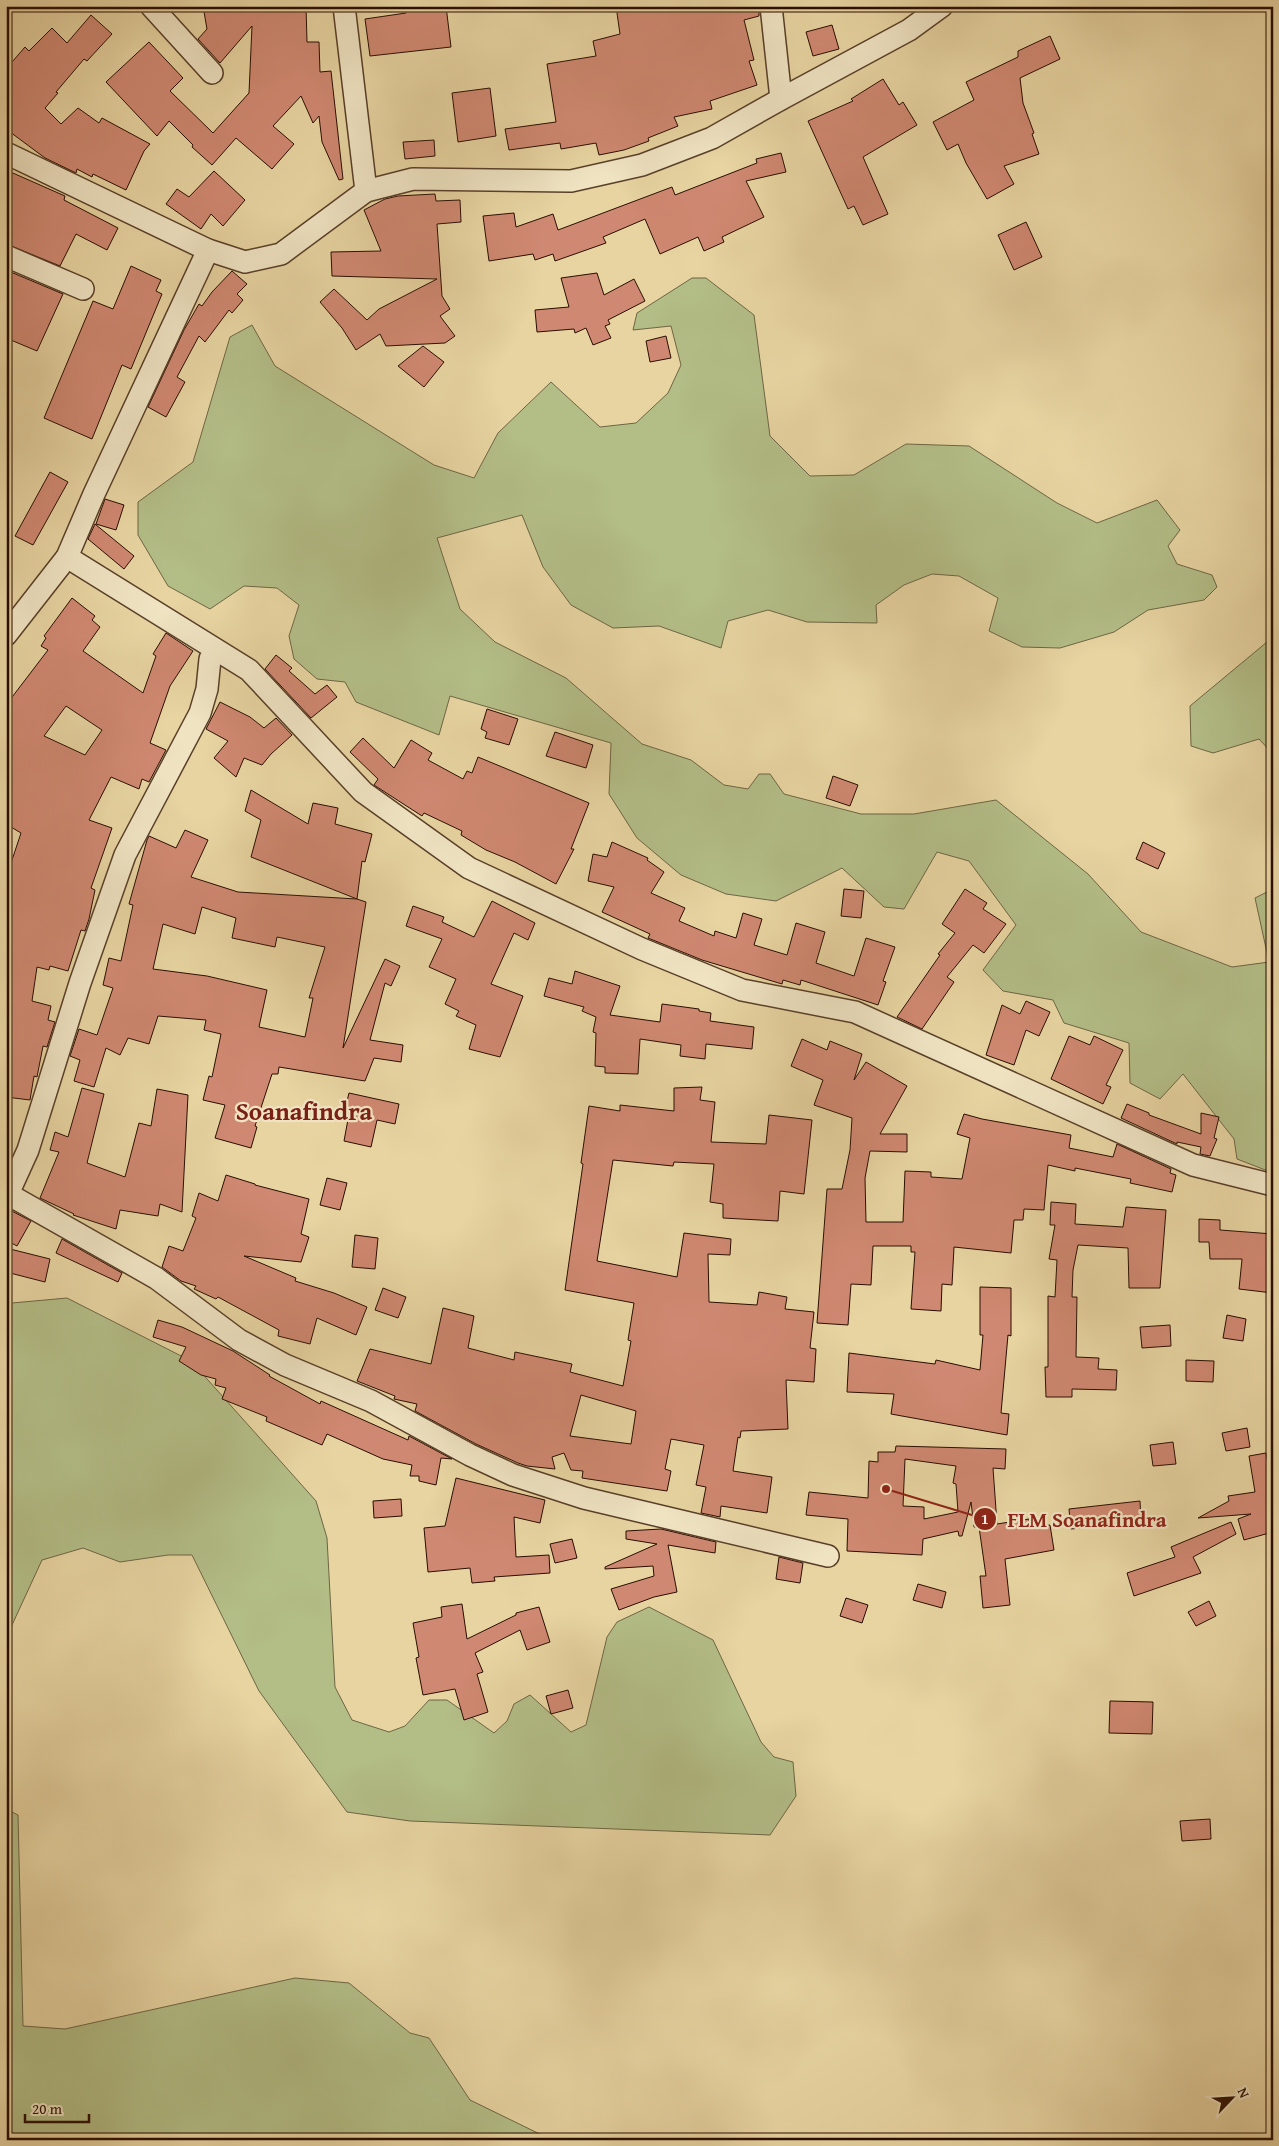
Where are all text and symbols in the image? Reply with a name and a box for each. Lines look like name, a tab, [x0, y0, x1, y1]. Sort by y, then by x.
district label: Soanafindra	[236, 1093, 372, 1129]
callout: FLM Soanafindra	[972, 1501, 1177, 1537]
text: FLM Soanafindra	[1007, 1504, 1167, 1535]
text: 1	[981, 1508, 989, 1529]
north arrow	[1206, 2074, 1256, 2124]
text: N	[1233, 2084, 1255, 2102]
scale bar	[25, 2091, 89, 2123]
text: 20 m	[32, 2098, 63, 2119]

